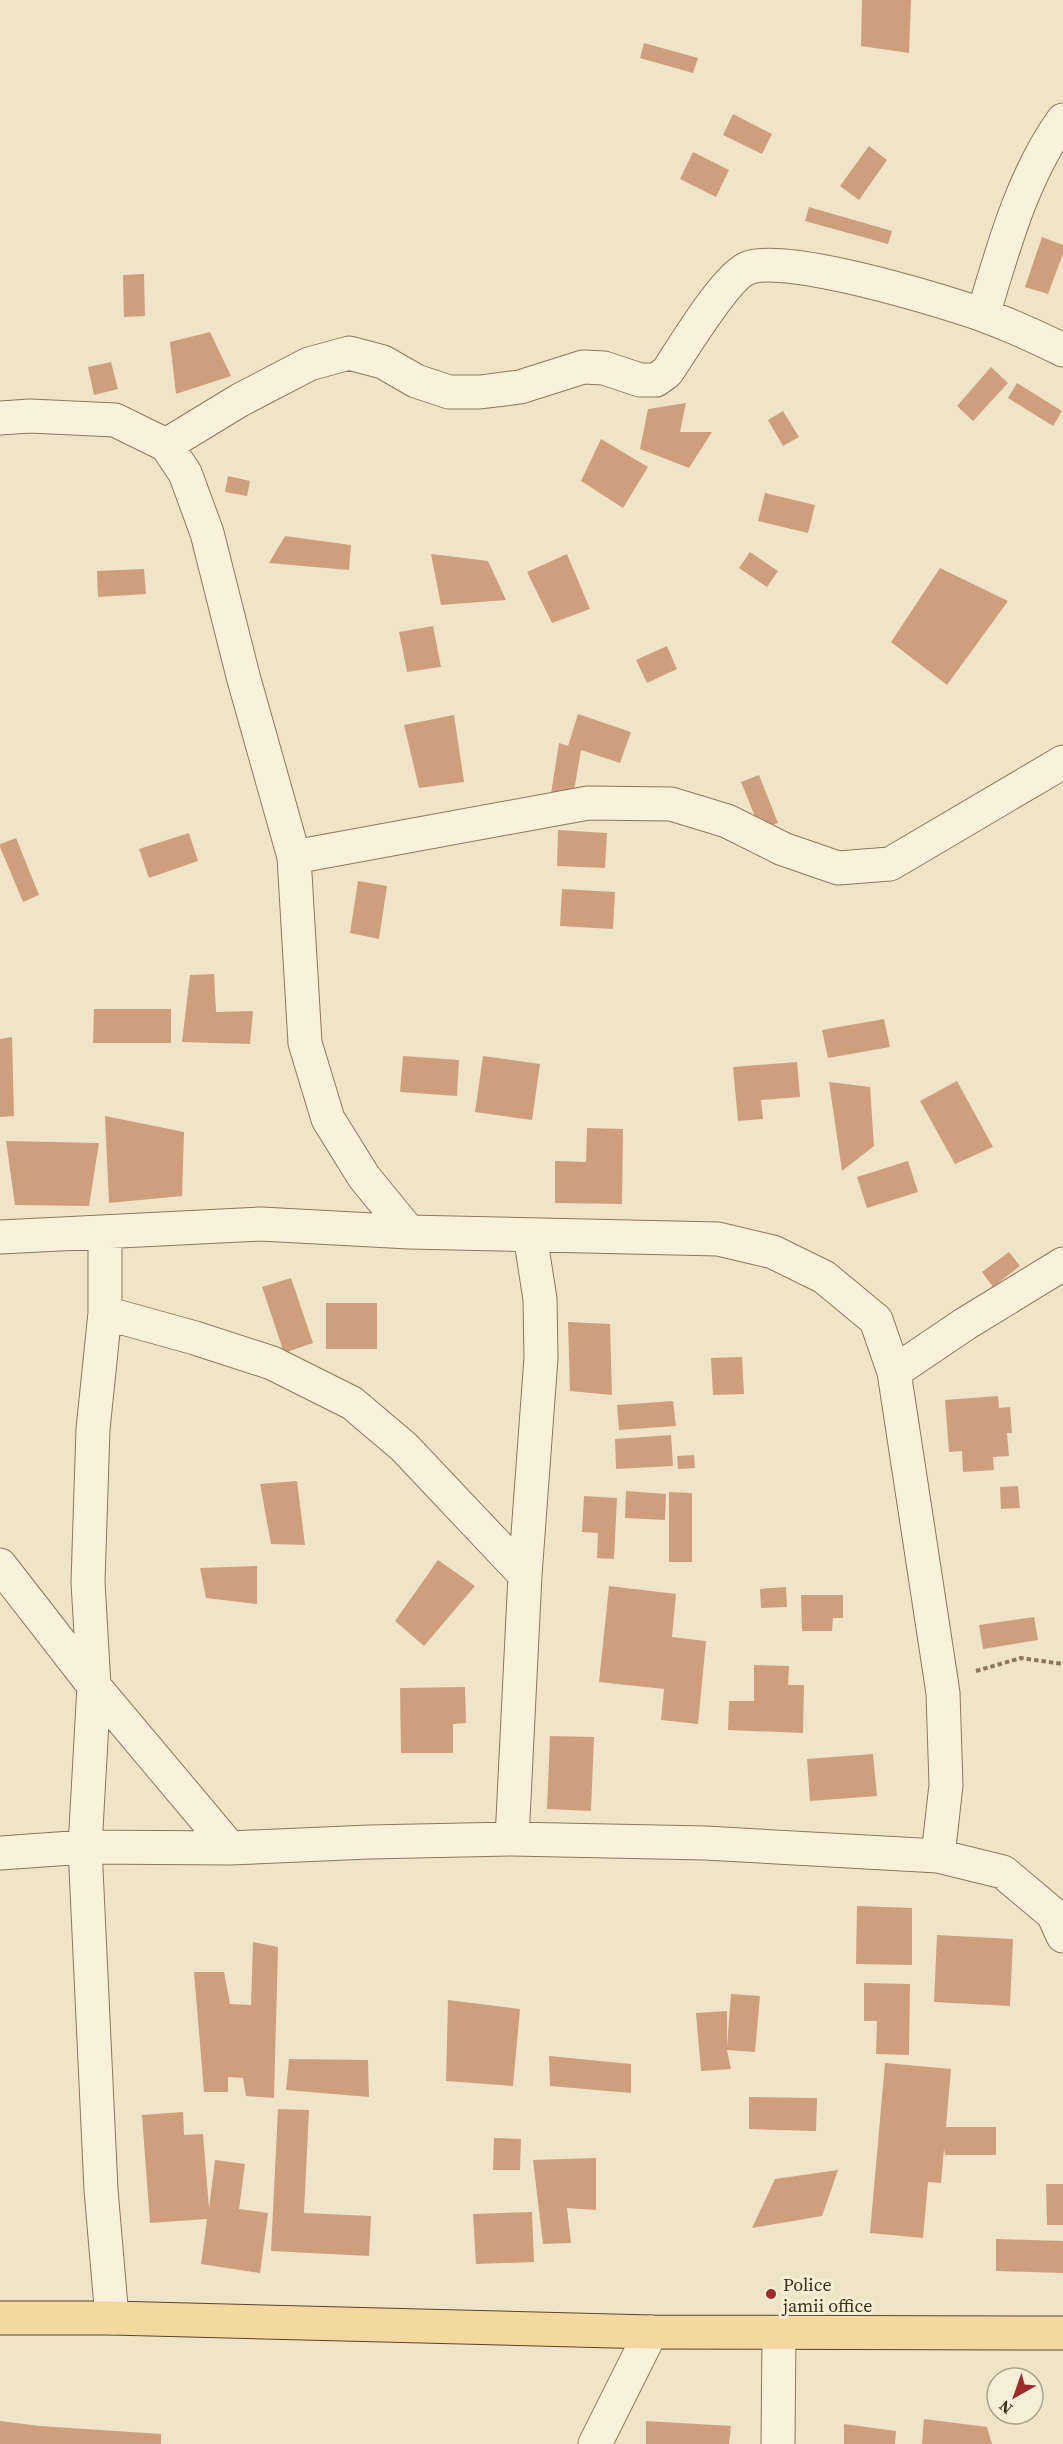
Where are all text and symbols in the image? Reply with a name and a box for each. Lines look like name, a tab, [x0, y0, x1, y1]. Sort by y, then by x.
place label: Police jamii office	[781, 2272, 872, 2318]
marker: Police jamii office	[764, 2287, 778, 2301]
north arrow	[985, 2366, 1045, 2426]
text: N	[994, 2395, 1017, 2420]

